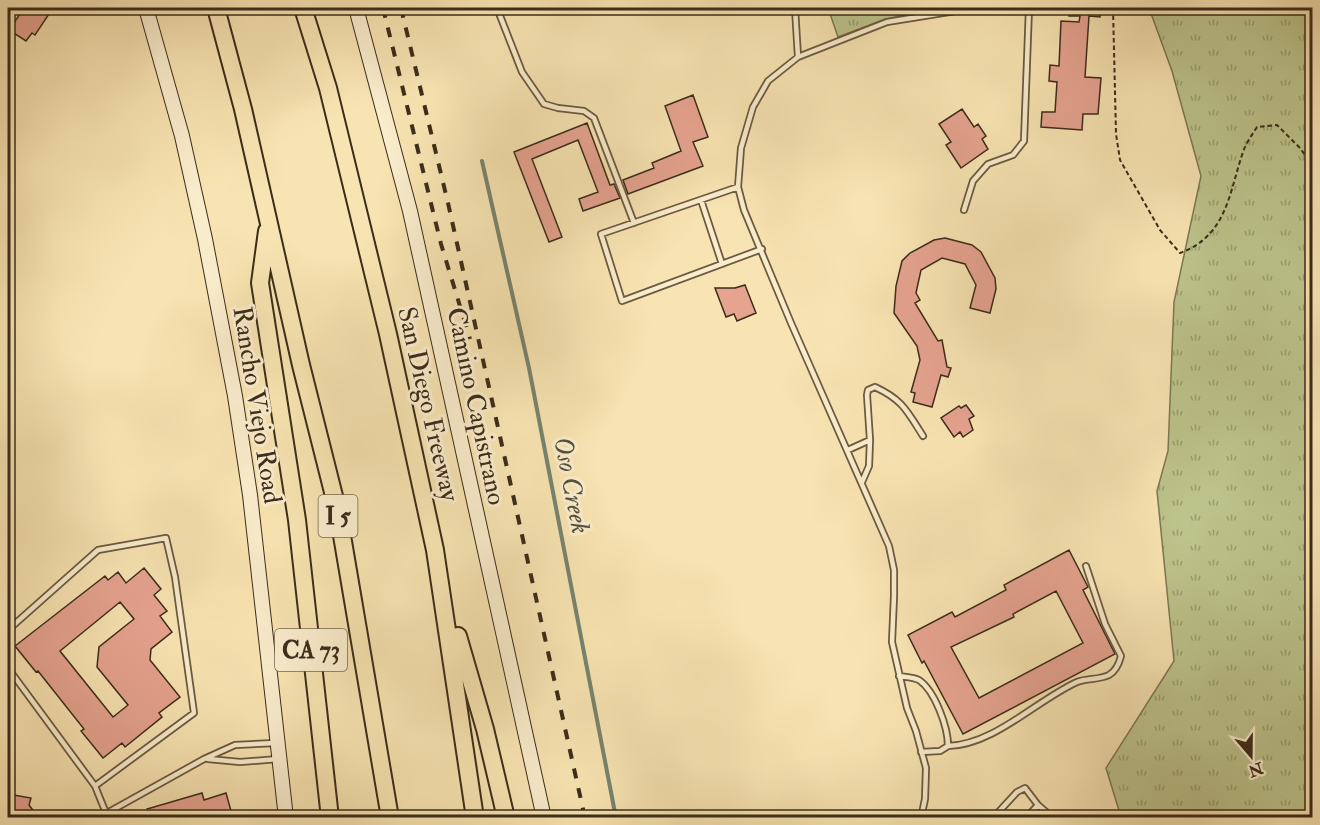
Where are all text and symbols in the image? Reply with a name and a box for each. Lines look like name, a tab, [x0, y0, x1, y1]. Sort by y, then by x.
street label: Rancho Viejo Road	[226, 304, 288, 506]
street label: San Diego Freeway	[390, 304, 466, 505]
street label: Camino Capistrano	[438, 304, 513, 508]
water label: Oso Creek	[546, 434, 597, 536]
road number: I 5	[318, 495, 358, 537]
road number: CA 73	[275, 629, 347, 671]
north arrow	[1221, 726, 1281, 786]
text: N	[1245, 757, 1267, 781]

